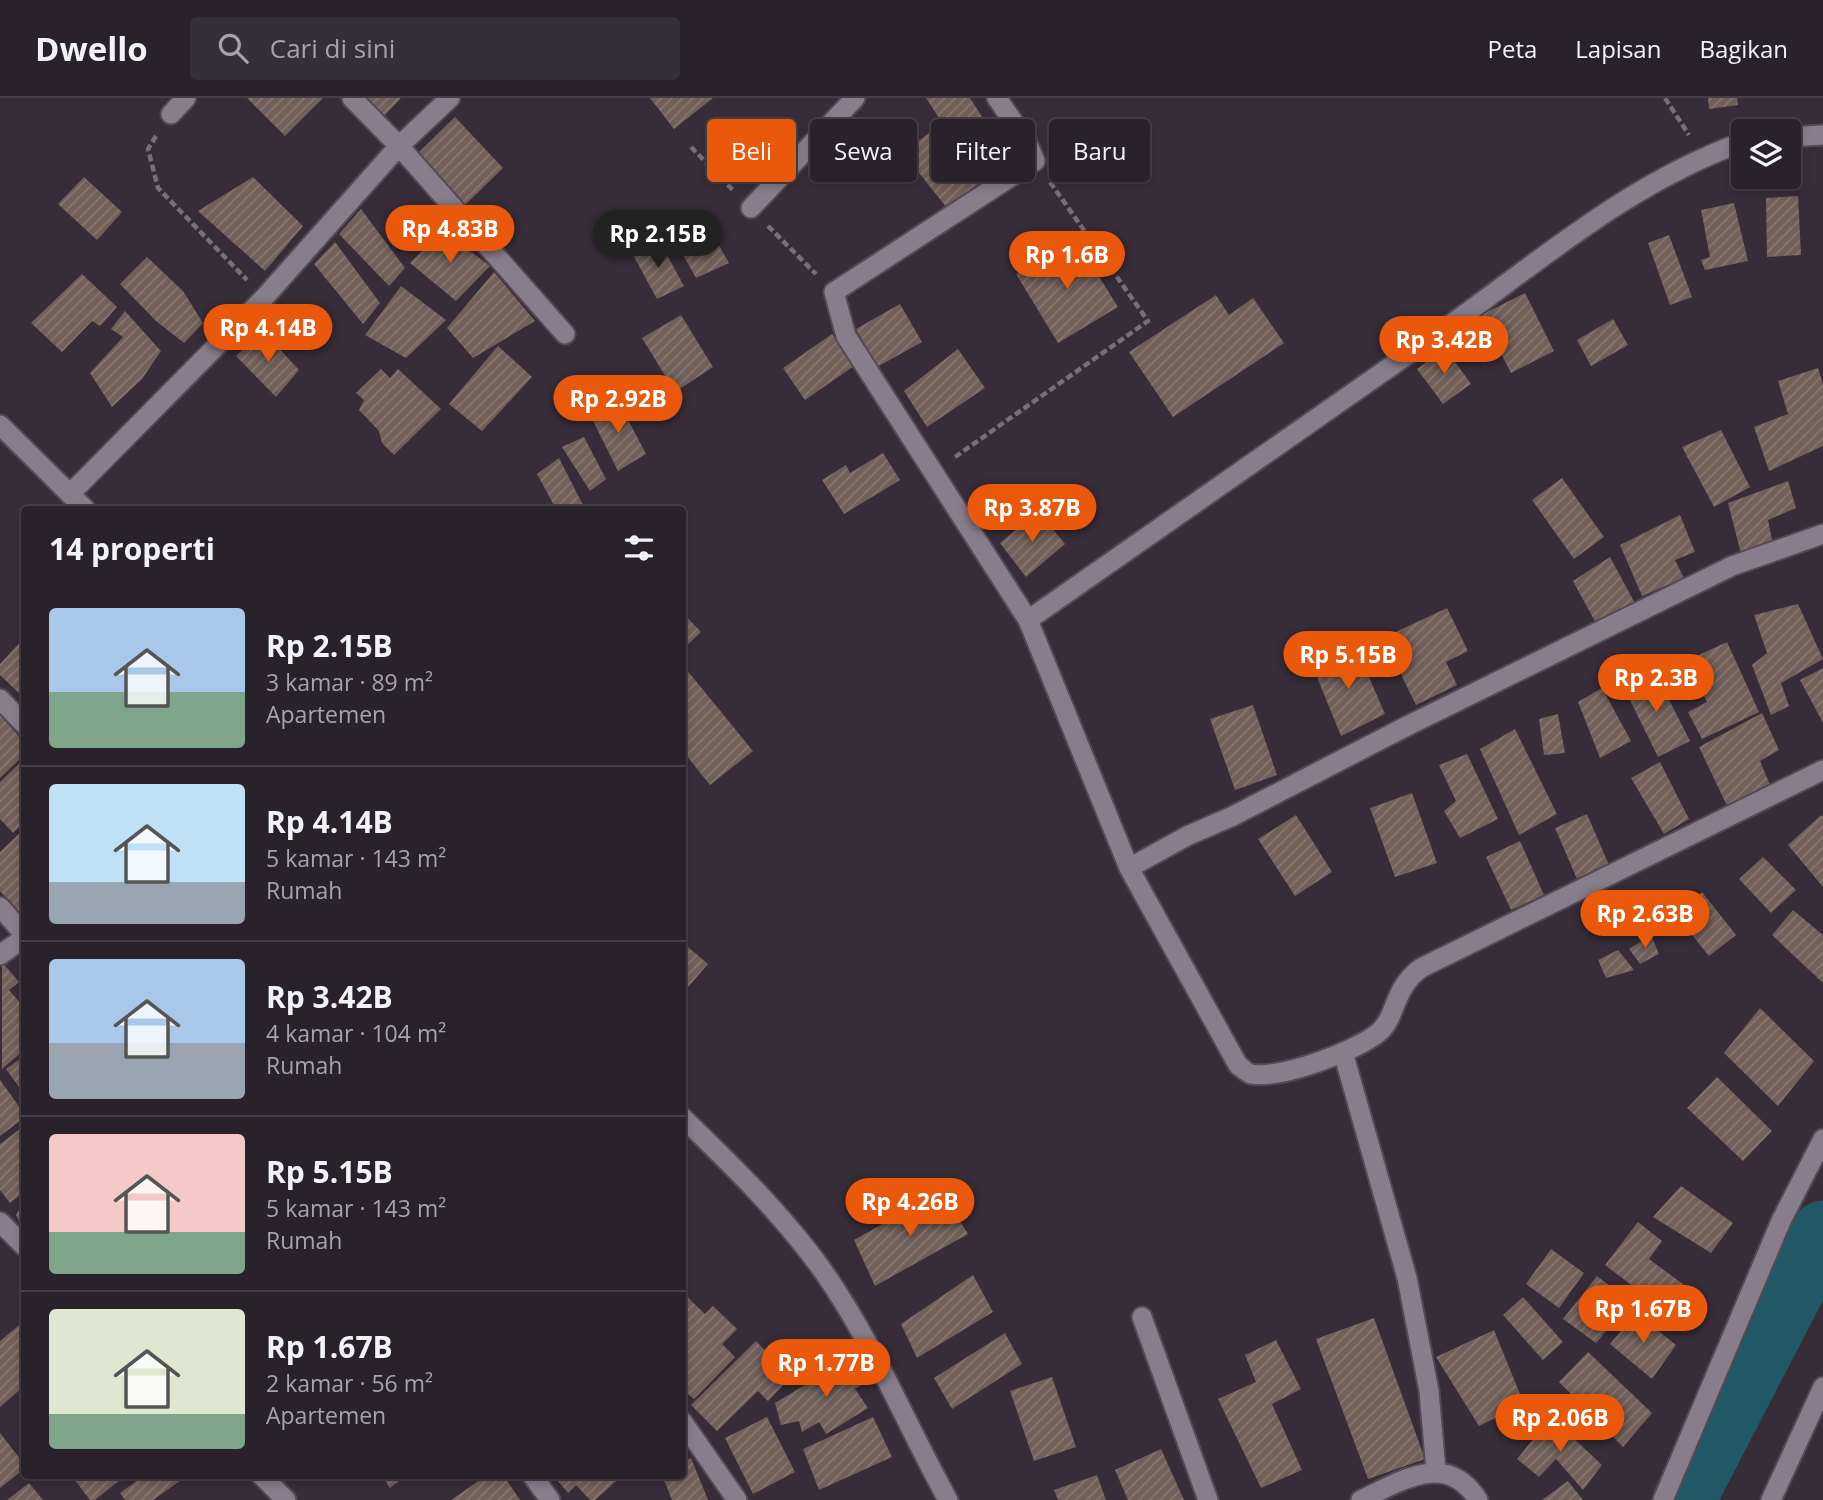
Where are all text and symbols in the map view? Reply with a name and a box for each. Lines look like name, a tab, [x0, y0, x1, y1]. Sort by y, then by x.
search box	[190, 17, 680, 80]
text: Dwello	[35, 26, 148, 71]
icon: search	[214, 29, 252, 67]
text: Cari di sini	[270, 30, 395, 66]
text: Peta	[1487, 32, 1537, 65]
text: Lapisan	[1575, 32, 1661, 65]
text: Bagikan	[1699, 32, 1788, 65]
chip: Beli	[707, 119, 796, 182]
chip: Sewa	[810, 119, 917, 182]
chip: Filter	[931, 119, 1035, 182]
chip: Baru	[1049, 119, 1150, 182]
map controls	[1731, 119, 1801, 189]
button: layers	[1731, 119, 1801, 189]
pin: Rp 4.83B	[378, 206, 522, 265]
pin: Rp 2.15B	[586, 211, 730, 270]
text: Rp 4.83B	[401, 212, 499, 244]
text: Rp 2.15B	[609, 217, 707, 249]
pin: Rp 1.6B	[1002, 232, 1132, 291]
text: Rp 1.6B	[1025, 238, 1109, 270]
pin: Rp 4.14B	[196, 304, 340, 364]
text: Rp 4.14B	[219, 311, 317, 343]
pin: Rp 3.42B	[1372, 316, 1516, 376]
text: Rp 3.42B	[1395, 323, 1493, 355]
pin: Rp 2.92B	[546, 376, 690, 435]
text: Rp 2.92B	[569, 382, 667, 414]
pin: Rp 3.87B	[960, 484, 1104, 544]
text: Rp 3.87B	[983, 491, 1081, 523]
text: 14 properti	[49, 528, 215, 569]
icon: filters	[620, 529, 658, 567]
text: Rp 2.15B	[266, 625, 393, 666]
pin: Rp 5.15B	[1276, 632, 1420, 691]
icon: home	[105, 636, 189, 720]
text: Rp 5.15B	[1299, 638, 1397, 670]
pin: Rp 2.3B	[1591, 654, 1721, 714]
text: Rp 2.3B	[1614, 661, 1698, 693]
text: 3 kamar · 89 m²	[266, 666, 433, 698]
text: Apartemen	[266, 698, 386, 730]
text: Rp 4.14B	[266, 801, 393, 842]
icon: home	[105, 812, 189, 896]
text: 5 kamar · 143 m²	[266, 842, 446, 874]
text: Rumah	[266, 874, 342, 906]
pin: Rp 2.63B	[1573, 890, 1717, 950]
text: Rp 2.63B	[1596, 897, 1694, 929]
text: Rp 3.42B	[266, 976, 393, 1017]
icon: home	[105, 987, 189, 1071]
text: 4 kamar · 104 m²	[266, 1017, 446, 1049]
text: Rumah	[266, 1049, 342, 1081]
text: Rp 5.15B	[266, 1151, 393, 1192]
icon: home	[105, 1162, 189, 1246]
pin: Rp 4.26B	[838, 1178, 982, 1238]
text: Rp 4.26B	[861, 1185, 959, 1217]
text: 5 kamar · 143 m²	[266, 1192, 446, 1224]
text: Rumah	[266, 1224, 342, 1256]
pin: Rp 1.67B	[1571, 1286, 1715, 1345]
text: Rp 1.67B	[1594, 1292, 1692, 1324]
text: Rp 1.67B	[266, 1326, 393, 1367]
icon: home	[105, 1337, 189, 1421]
pin: Rp 1.77B	[754, 1340, 898, 1399]
text: Rp 1.77B	[777, 1346, 875, 1378]
text: 2 kamar · 56 m²	[266, 1367, 433, 1399]
pin: Rp 2.06B	[1488, 1394, 1632, 1454]
text: Apartemen	[266, 1399, 386, 1431]
text: Rp 2.06B	[1511, 1401, 1609, 1433]

